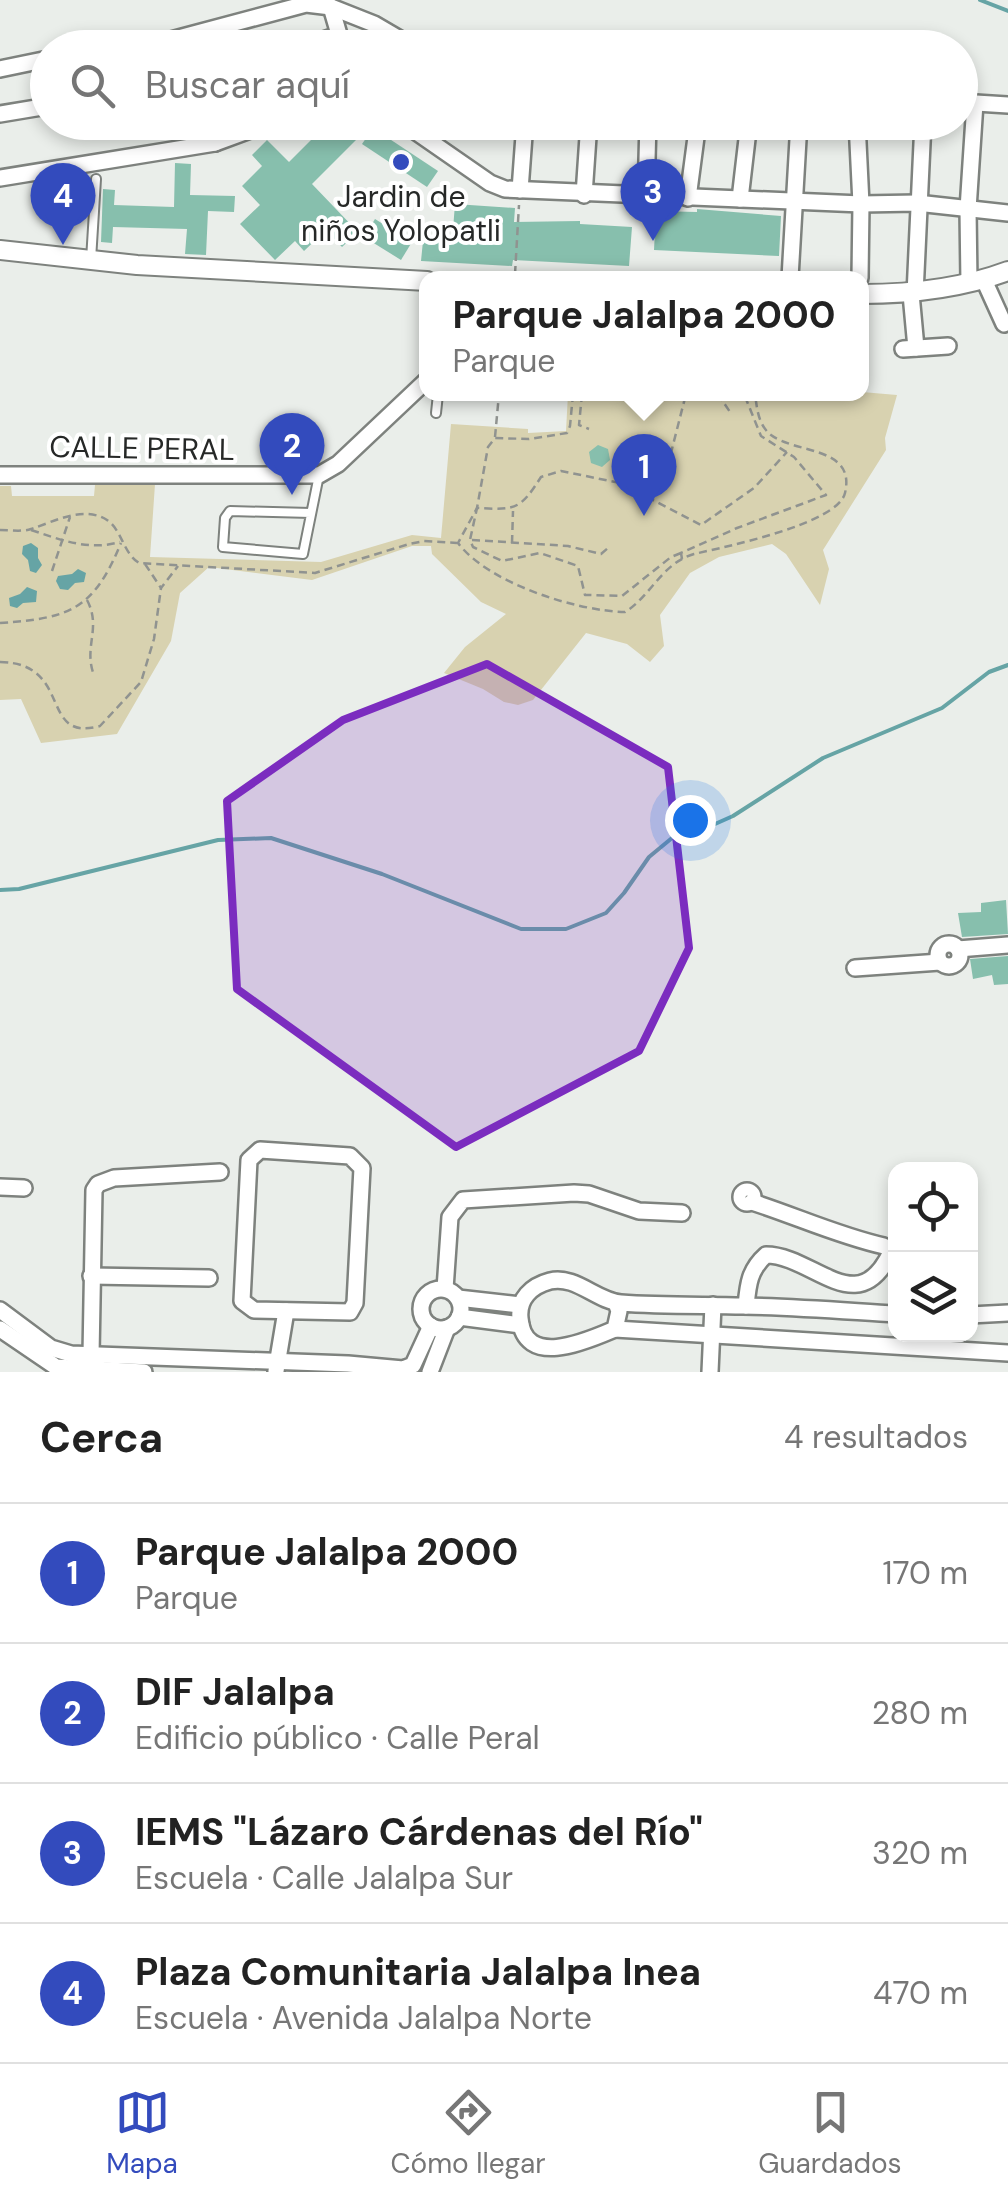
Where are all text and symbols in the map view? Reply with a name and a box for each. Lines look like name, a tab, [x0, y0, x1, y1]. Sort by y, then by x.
search box	[30, 30, 978, 140]
icon: search	[65, 58, 120, 113]
text: Buscar aquí	[145, 60, 350, 110]
marker: Jardin de niños Yolopatli	[390, 151, 412, 173]
pin: 3	[620, 158, 686, 241]
pin: 4	[30, 162, 96, 245]
place label: Jardin de niños Yolopatli	[301, 177, 501, 250]
popup	[419, 271, 869, 401]
text: Parque Jalalpa 2000	[452, 290, 836, 340]
text: Parque	[452, 340, 555, 382]
pin: 2	[260, 412, 324, 495]
street label: CALLE PERAL	[49, 427, 235, 469]
pin: 1	[612, 434, 676, 516]
your location	[665, 795, 716, 846]
map controls	[888, 1162, 978, 1342]
button: locate	[888, 1162, 978, 1252]
button: layers	[888, 1252, 978, 1342]
text: Cerca	[40, 1410, 163, 1465]
text: 4 resultados	[784, 1416, 968, 1458]
text: Parque Jalalpa 2000	[135, 1527, 518, 1577]
text: 1	[67, 1552, 78, 1594]
text: 170 m	[882, 1552, 968, 1594]
text: Parque	[135, 1577, 238, 1619]
text: DIF Jalalpa	[135, 1667, 335, 1717]
text: 2	[63, 1692, 82, 1734]
text: 280 m	[872, 1692, 968, 1734]
text: Edificio público · Calle Peral	[135, 1717, 540, 1759]
text: IEMS "Lázaro Cárdenas del Río"	[135, 1807, 703, 1857]
text: 3	[63, 1832, 82, 1874]
text: 320 m	[872, 1832, 968, 1874]
text: Escuela · Calle Jalalpa Sur	[135, 1857, 513, 1899]
text: Plaza Comunitaria Jalalpa Inea	[135, 1947, 701, 1997]
text: 4	[62, 1972, 83, 2014]
text: 470 m	[873, 1972, 968, 2014]
text: Escuela · Avenida Jalalpa Norte	[135, 1997, 592, 2039]
tab: Mapa	[106, 2085, 178, 2182]
tab: Cómo llegar	[390, 2085, 546, 2182]
tab: Guardados	[758, 2085, 902, 2182]

